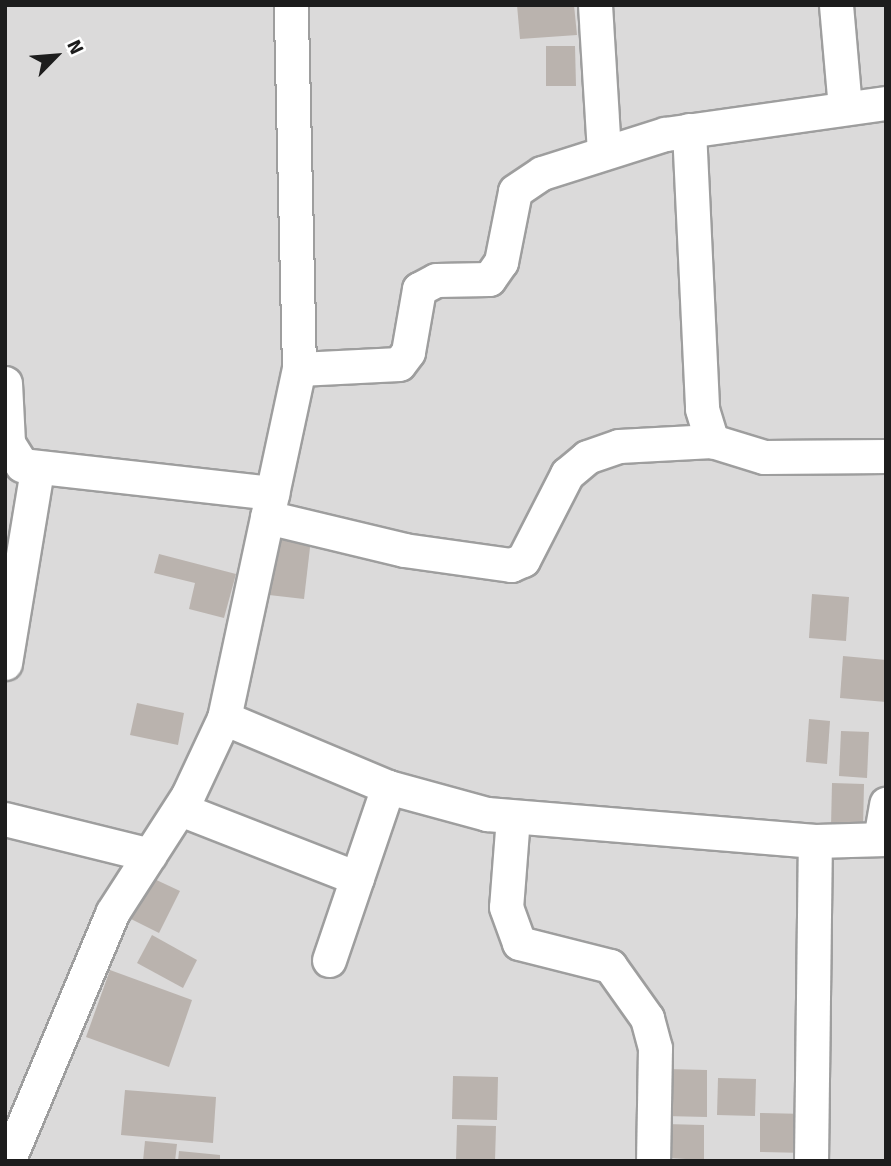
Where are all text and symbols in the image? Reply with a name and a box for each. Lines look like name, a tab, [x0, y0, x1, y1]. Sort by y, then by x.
north arrow	[21, 21, 91, 91]
text: N	[61, 36, 89, 58]

